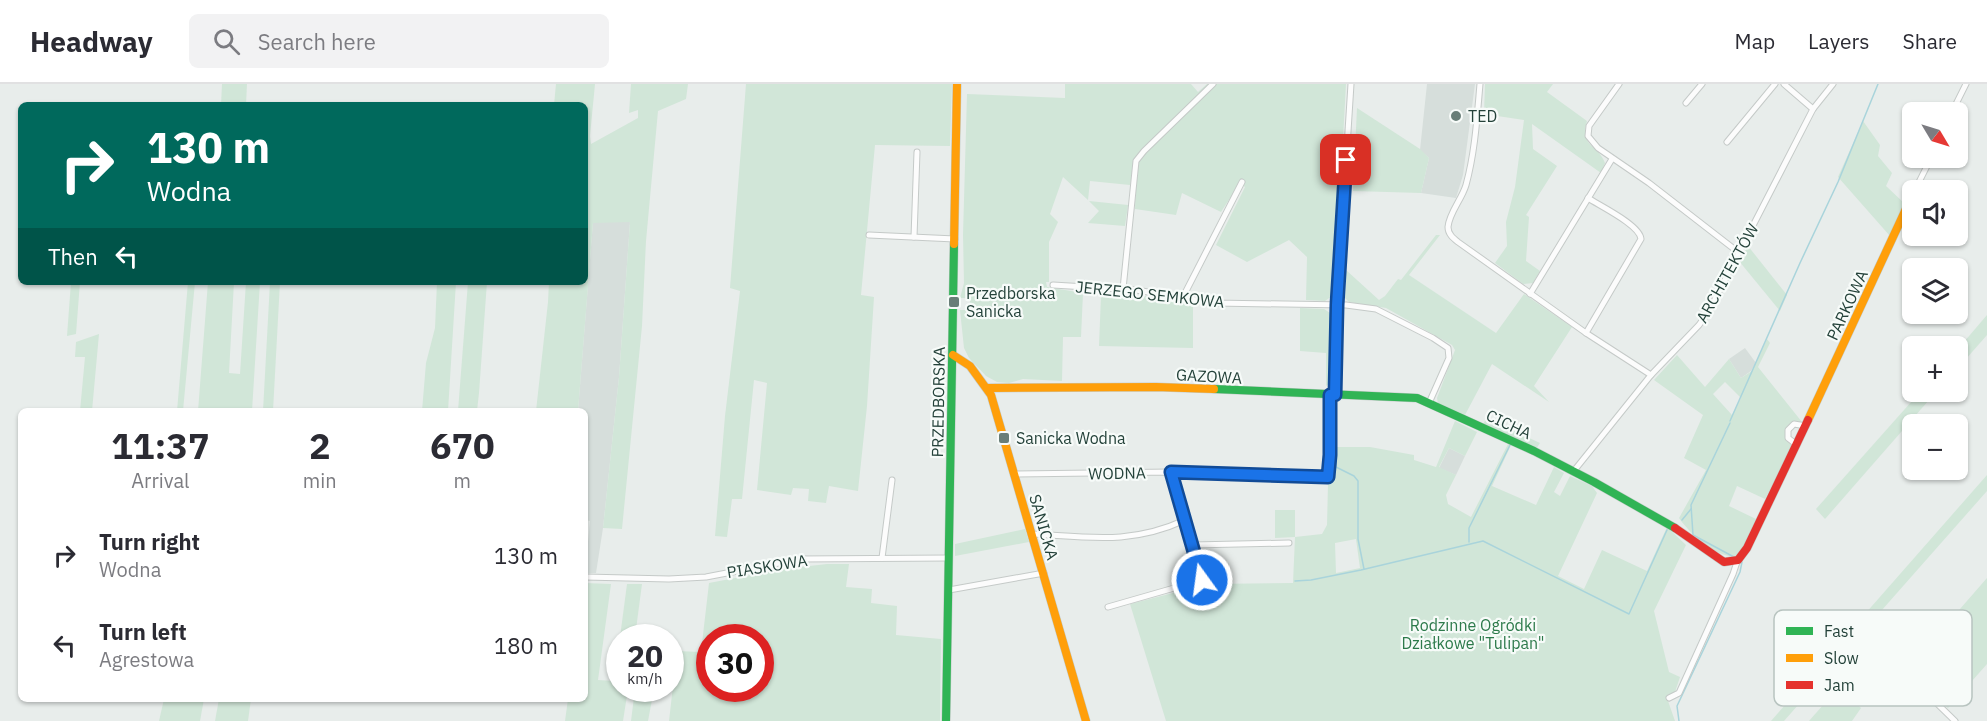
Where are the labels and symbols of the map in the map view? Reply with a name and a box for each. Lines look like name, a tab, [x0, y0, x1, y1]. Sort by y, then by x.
north arrow	[1902, 102, 1968, 168]
place label: TED	[1468, 106, 1497, 126]
marker: TED	[1449, 109, 1463, 123]
pin	[1320, 134, 1371, 185]
street label: ARCHITEKTÓW	[1691, 219, 1763, 326]
street label: PARKOWA	[1822, 267, 1872, 343]
street label: JERZEGO SEMKOWA	[1075, 276, 1225, 312]
place label: Przedborska Sanicka	[966, 283, 1056, 321]
marker: Przedborska Sanicka	[947, 295, 961, 309]
street label: PRZEDBORSKA	[927, 346, 949, 458]
street label: GAZOWA	[1175, 364, 1243, 388]
street label: CICHA	[1483, 405, 1535, 443]
place label: Sanicka Wodna	[1016, 428, 1126, 448]
marker: Sanicka Wodna	[997, 431, 1011, 445]
street label: WODNA	[1088, 462, 1146, 484]
street label: SANICKA	[1025, 492, 1063, 562]
position arrow	[1170, 548, 1234, 612]
street label: PIASKOWA	[725, 550, 809, 582]
legend	[1774, 610, 1972, 706]
park label: Rodzinne Ogródki Działkowe "Tulipan"	[1401, 615, 1545, 653]
text: Fast	[1824, 621, 1854, 641]
speed limit sign: 30	[696, 624, 774, 702]
text: Slow	[1824, 648, 1859, 668]
text: Jam	[1824, 675, 1855, 695]

